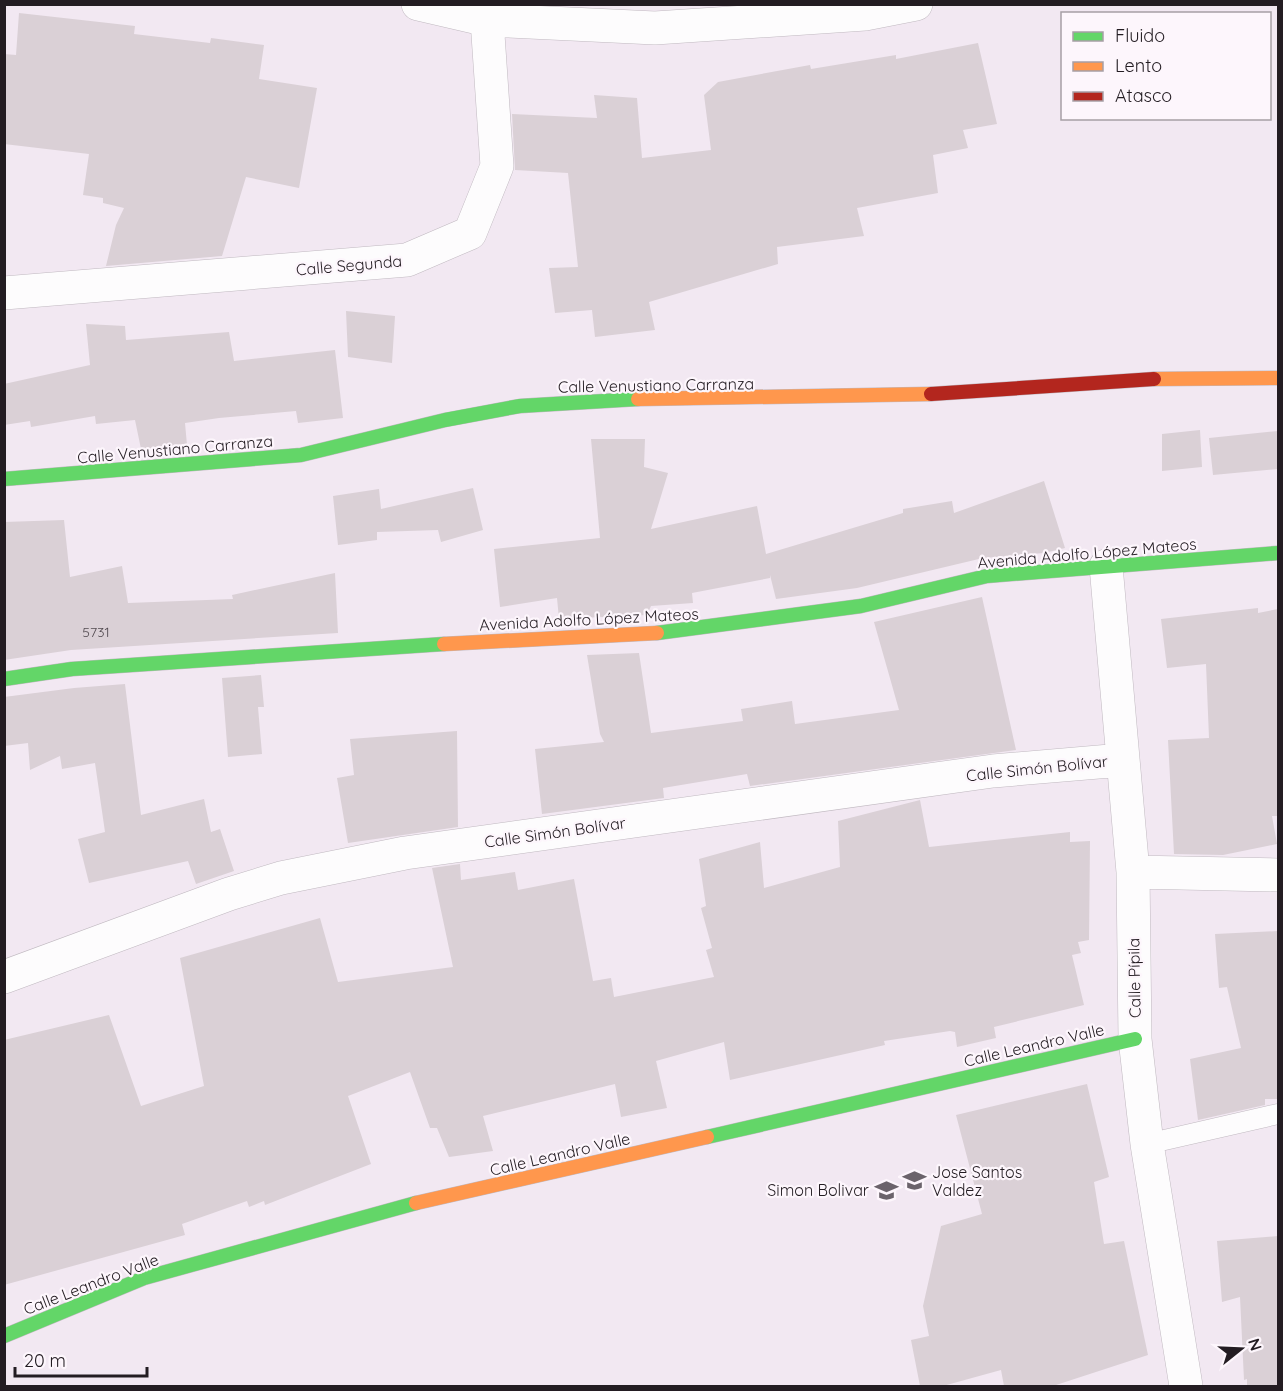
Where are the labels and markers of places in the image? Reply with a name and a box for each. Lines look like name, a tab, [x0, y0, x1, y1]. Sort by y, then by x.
place label: Jose Santos Valdez	[932, 1162, 1022, 1200]
school or university icon: Jose Santos Valdez	[901, 1168, 927, 1194]
school or university icon: Simon Bolivar	[874, 1177, 900, 1203]
place label: Simon Bolivar	[767, 1180, 869, 1200]

